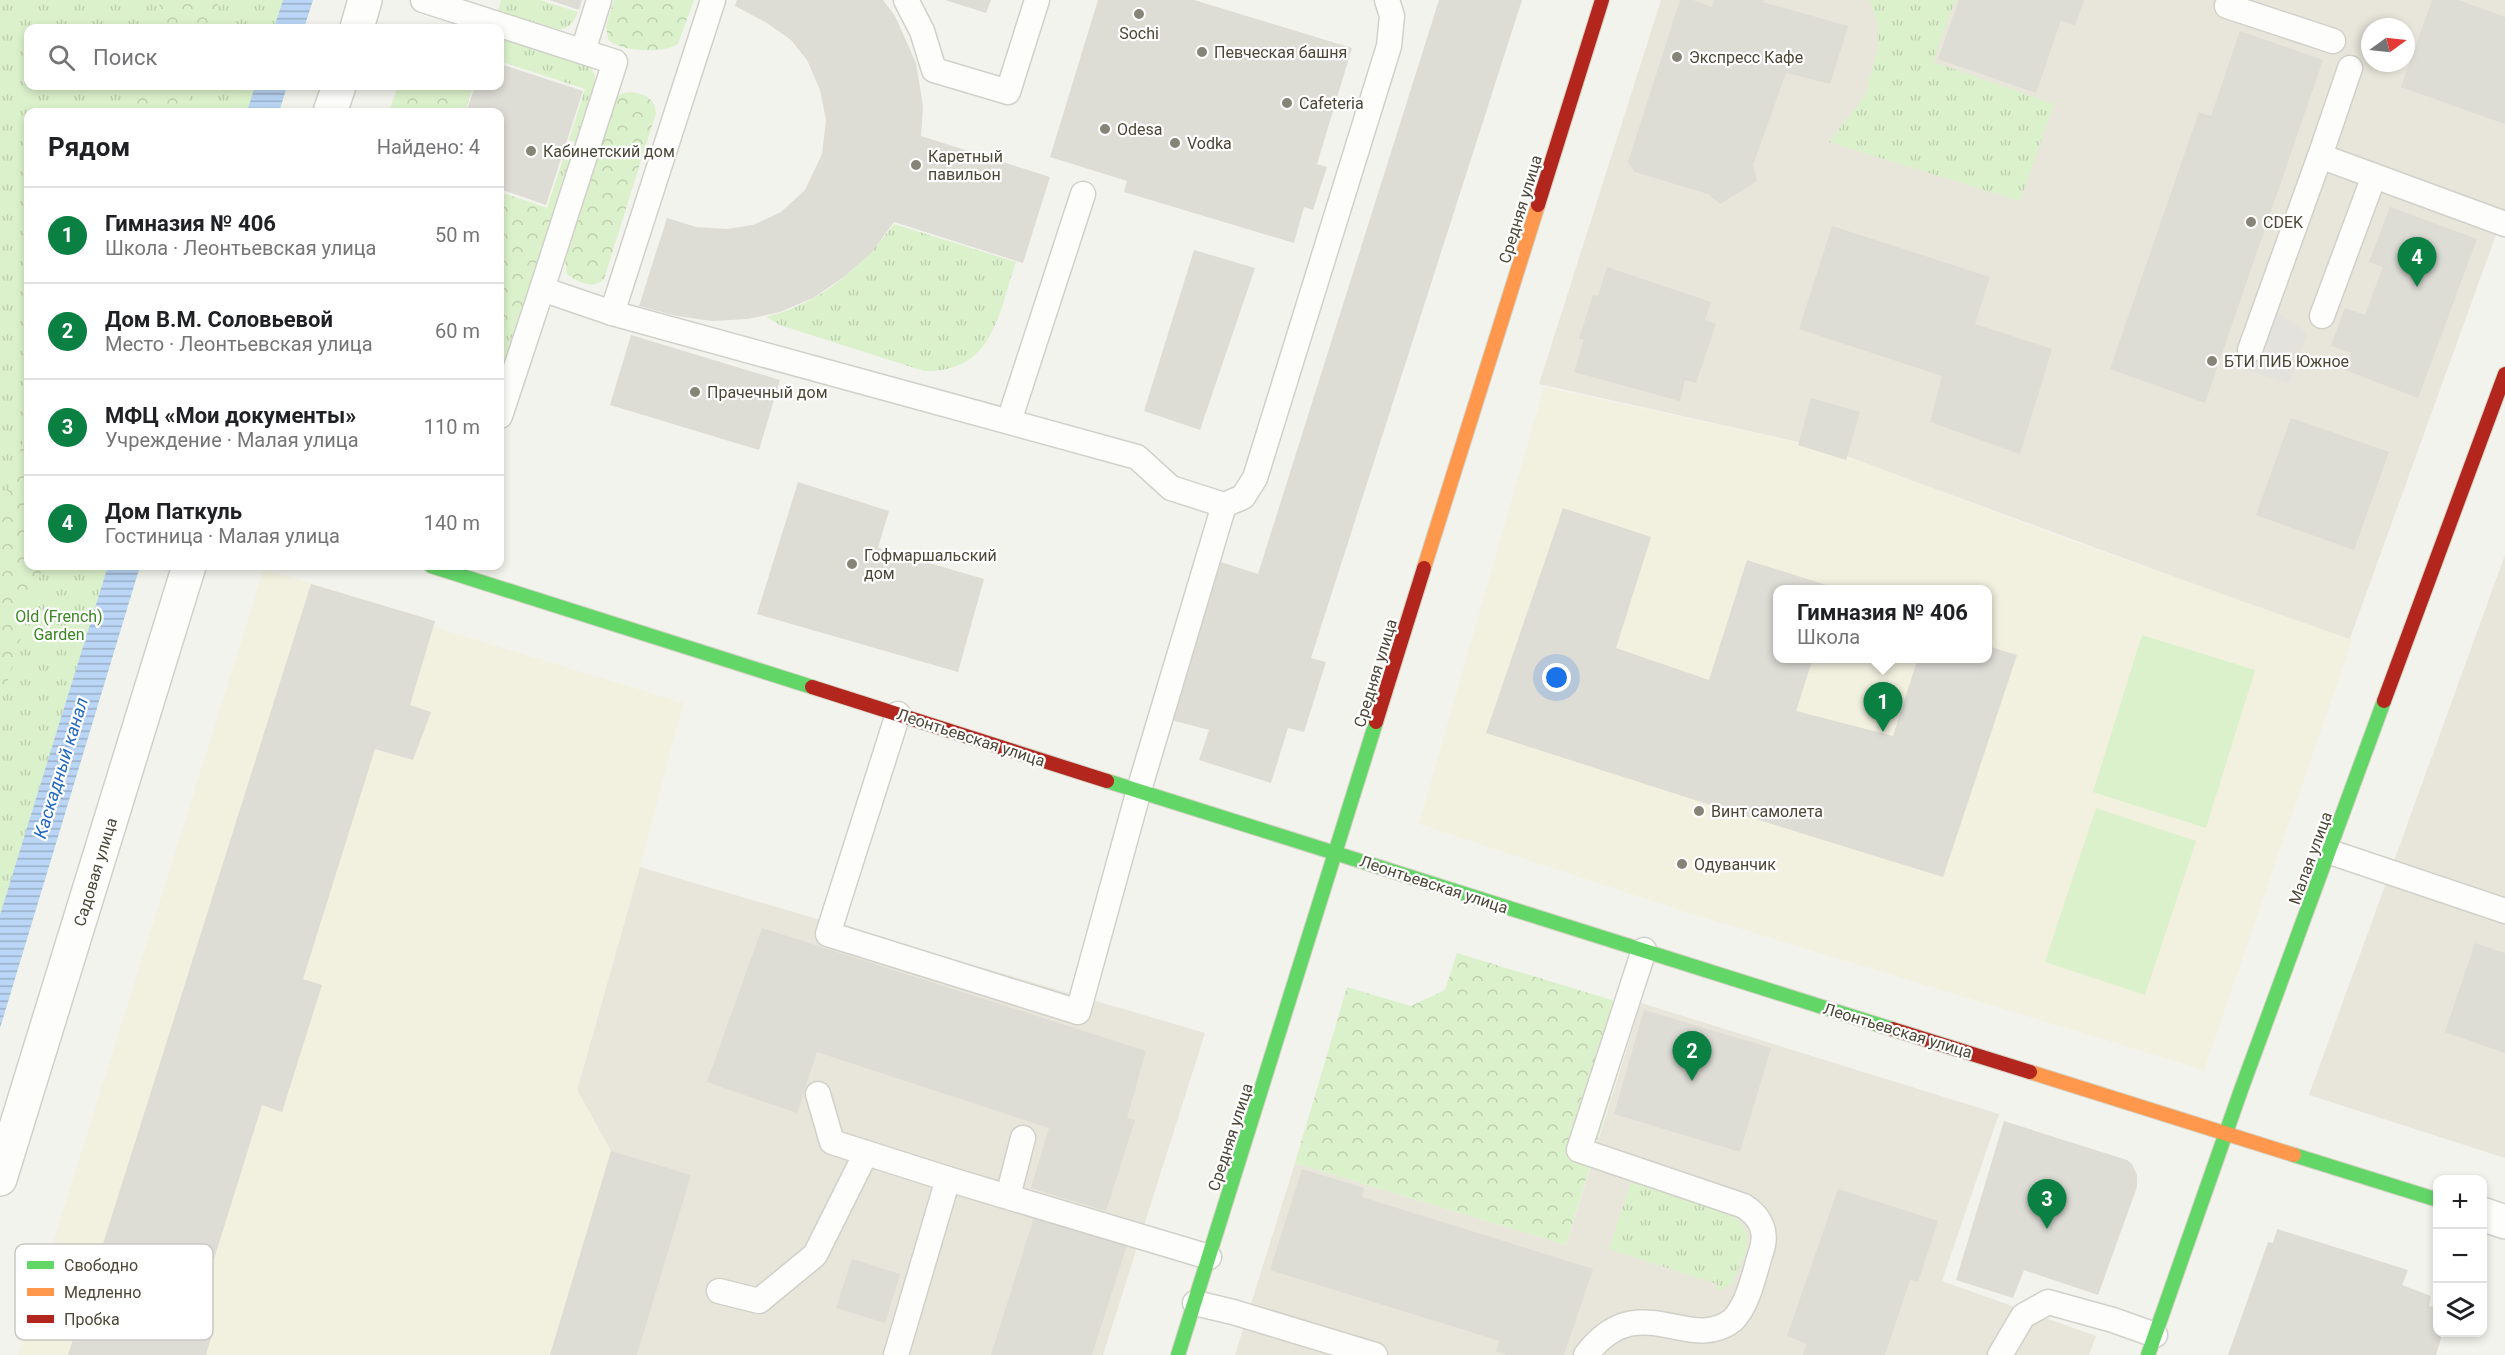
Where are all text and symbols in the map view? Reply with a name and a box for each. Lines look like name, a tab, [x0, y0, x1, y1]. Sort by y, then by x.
marker: Sochi	[1132, 7, 1146, 21]
north arrow	[2361, 18, 2415, 72]
search box	[24, 24, 504, 90]
place label: Sochi	[1119, 24, 1159, 43]
icon: search	[45, 41, 78, 74]
place label: Певческая башня	[1214, 43, 1347, 62]
text: Поиск	[93, 45, 157, 70]
marker: Певческая башня	[1195, 45, 1209, 59]
place label: Экспресс Кафе	[1689, 48, 1803, 67]
marker: Экспресс Кафе	[1670, 50, 1684, 64]
place label: Cafeteria	[1299, 94, 1364, 113]
marker: Cafeteria	[1280, 96, 1294, 110]
place label: Odesa	[1117, 120, 1162, 139]
marker: Odesa	[1098, 122, 1112, 136]
text: Рядом	[48, 132, 130, 162]
place label: Vodka	[1187, 134, 1232, 153]
text: Найдено: 4	[377, 135, 480, 159]
marker: Vodka	[1168, 136, 1182, 150]
place label: Кабинетский дом	[543, 142, 675, 161]
marker: Кабинетский дом	[524, 144, 538, 158]
place label: Каретный павильон	[928, 147, 1003, 184]
street label: Средняя улица	[1495, 153, 1546, 266]
marker: Каретный павильон	[909, 158, 923, 172]
text: Гимназия № 406	[105, 211, 276, 236]
place label: CDEK	[2263, 213, 2304, 232]
marker: CDEK	[2244, 215, 2258, 229]
text: 1	[62, 223, 73, 247]
text: 50 m	[435, 223, 480, 247]
text: Школа · Леонтьевская улица	[105, 236, 376, 260]
pin: 4	[2398, 238, 2436, 287]
text: Дом В.М. Соловьевой	[105, 307, 333, 332]
text: 2	[62, 319, 73, 343]
text: 60 m	[435, 319, 480, 343]
text: Место · Леонтьевская улица	[105, 332, 373, 356]
place label: БТИ ПИБ Южное	[2224, 352, 2349, 371]
marker: БТИ ПИБ Южное	[2205, 354, 2219, 368]
place label: Прачечный дом	[707, 383, 828, 402]
marker: Прачечный дом	[688, 385, 702, 399]
text: МФЦ «Мои документы»	[105, 403, 356, 428]
text: 3	[62, 415, 73, 439]
text: 110 m	[424, 415, 480, 439]
text: Учреждение · Малая улица	[105, 428, 359, 452]
text: Дом Паткуль	[105, 499, 242, 524]
text: 4	[62, 511, 73, 535]
text: 140 m	[424, 511, 480, 535]
text: Гостиница · Малая улица	[105, 524, 340, 548]
place label: Гофмаршальский дом	[864, 546, 997, 583]
marker: Гофмаршальский дом	[845, 557, 859, 571]
popup	[1773, 585, 1992, 663]
text: Гимназия № 406	[1797, 600, 1968, 625]
park label: Old (French) Garden	[15, 607, 103, 644]
street label: Средняя улица	[1350, 617, 1401, 730]
text: Школа	[1797, 625, 1860, 649]
your location	[1542, 663, 1571, 692]
pin: 1	[1864, 682, 1902, 732]
water label: Каскадный канал	[29, 695, 92, 841]
street label: Леонтьевская улица	[894, 705, 1047, 770]
place label: Винт самолета	[1711, 802, 1823, 821]
marker: Винт самолета	[1692, 804, 1706, 818]
street label: Малая улица	[2285, 809, 2336, 907]
street label: Садовая улица	[70, 816, 121, 929]
street label: Леонтьевская улица	[1357, 852, 1510, 917]
place label: Одуванчик	[1694, 855, 1776, 874]
marker: Одуванчик	[1675, 857, 1689, 871]
street label: Леонтьевская улица	[1821, 999, 1975, 1062]
pin: 2	[1672, 1032, 1712, 1081]
street label: Средняя улица	[1204, 1081, 1257, 1193]
map controls	[2433, 1175, 2487, 1337]
button: +	[2433, 1175, 2487, 1229]
pin: 3	[2028, 1180, 2066, 1229]
button: −	[2433, 1229, 2487, 1283]
legend	[15, 1244, 213, 1340]
text: Свободно	[64, 1256, 138, 1275]
text: Медленно	[64, 1283, 141, 1302]
button: layers	[2433, 1283, 2487, 1337]
text: Пробка	[64, 1310, 120, 1329]

